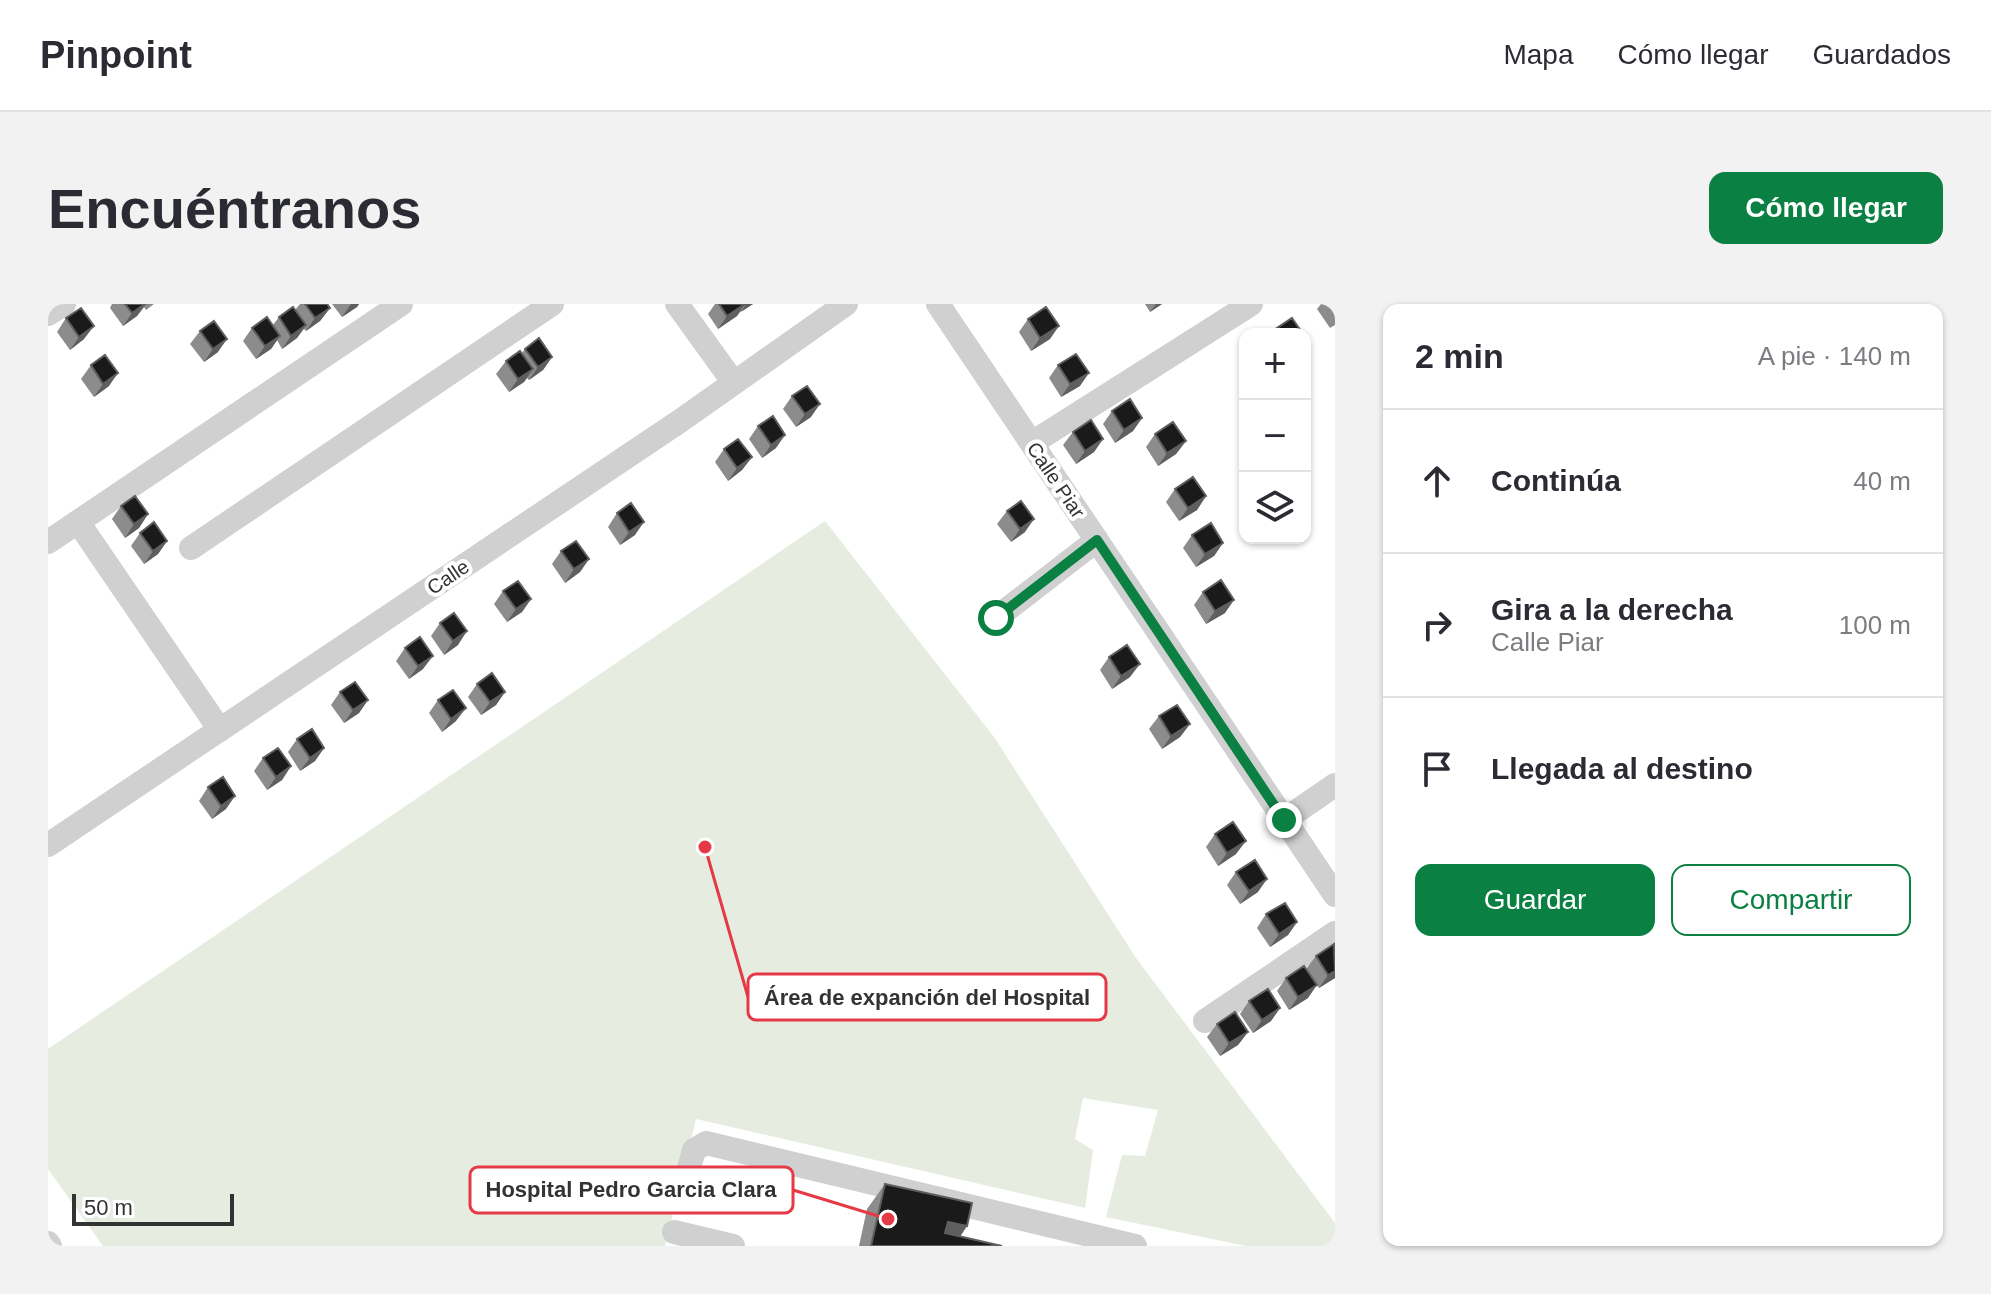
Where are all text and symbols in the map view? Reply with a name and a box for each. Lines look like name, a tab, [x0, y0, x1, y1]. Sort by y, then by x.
text: Pinpoint	[40, 34, 192, 76]
text: Mapa	[1503, 39, 1574, 70]
text: Cómo llegar	[1618, 39, 1768, 70]
text: Guardados	[1812, 39, 1951, 70]
button: Cómo llegar	[1709, 172, 1943, 244]
text: Encuéntranos	[48, 177, 421, 240]
map controls	[1239, 328, 1311, 544]
button: +	[1239, 328, 1311, 400]
text: 2 min	[1415, 337, 1504, 375]
text: A pie · 140 m	[1758, 341, 1911, 371]
button: −	[1239, 400, 1311, 472]
street label: Calle Piar	[1023, 438, 1090, 522]
icon: ahead	[1415, 459, 1459, 503]
text: Continúa	[1491, 464, 1621, 497]
text: 40 m	[1853, 466, 1911, 496]
button: layers	[1239, 472, 1311, 544]
street label: Calle	[423, 555, 473, 599]
text: Gira a la derecha	[1491, 593, 1733, 626]
route start	[978, 600, 1014, 636]
icon: right	[1415, 603, 1459, 647]
text: 100 m	[1839, 610, 1911, 640]
text: Calle Piar	[1491, 627, 1604, 657]
icon: arrive	[1415, 747, 1459, 791]
text: Llegada al destino	[1491, 752, 1753, 785]
route end	[1266, 802, 1302, 838]
button: Guardar	[1415, 864, 1655, 936]
button: Compartir	[1671, 864, 1911, 936]
callout: Área de expanción del Hospital	[748, 974, 1106, 1020]
text: Área de expanción del Hospital	[764, 985, 1090, 1010]
callout: Hospital Pedro Garcia Clara	[470, 1167, 793, 1213]
text: Hospital Pedro Garcia Clara	[486, 1177, 777, 1202]
scale bar	[72, 1190, 234, 1226]
text: 50 m	[84, 1195, 133, 1220]

